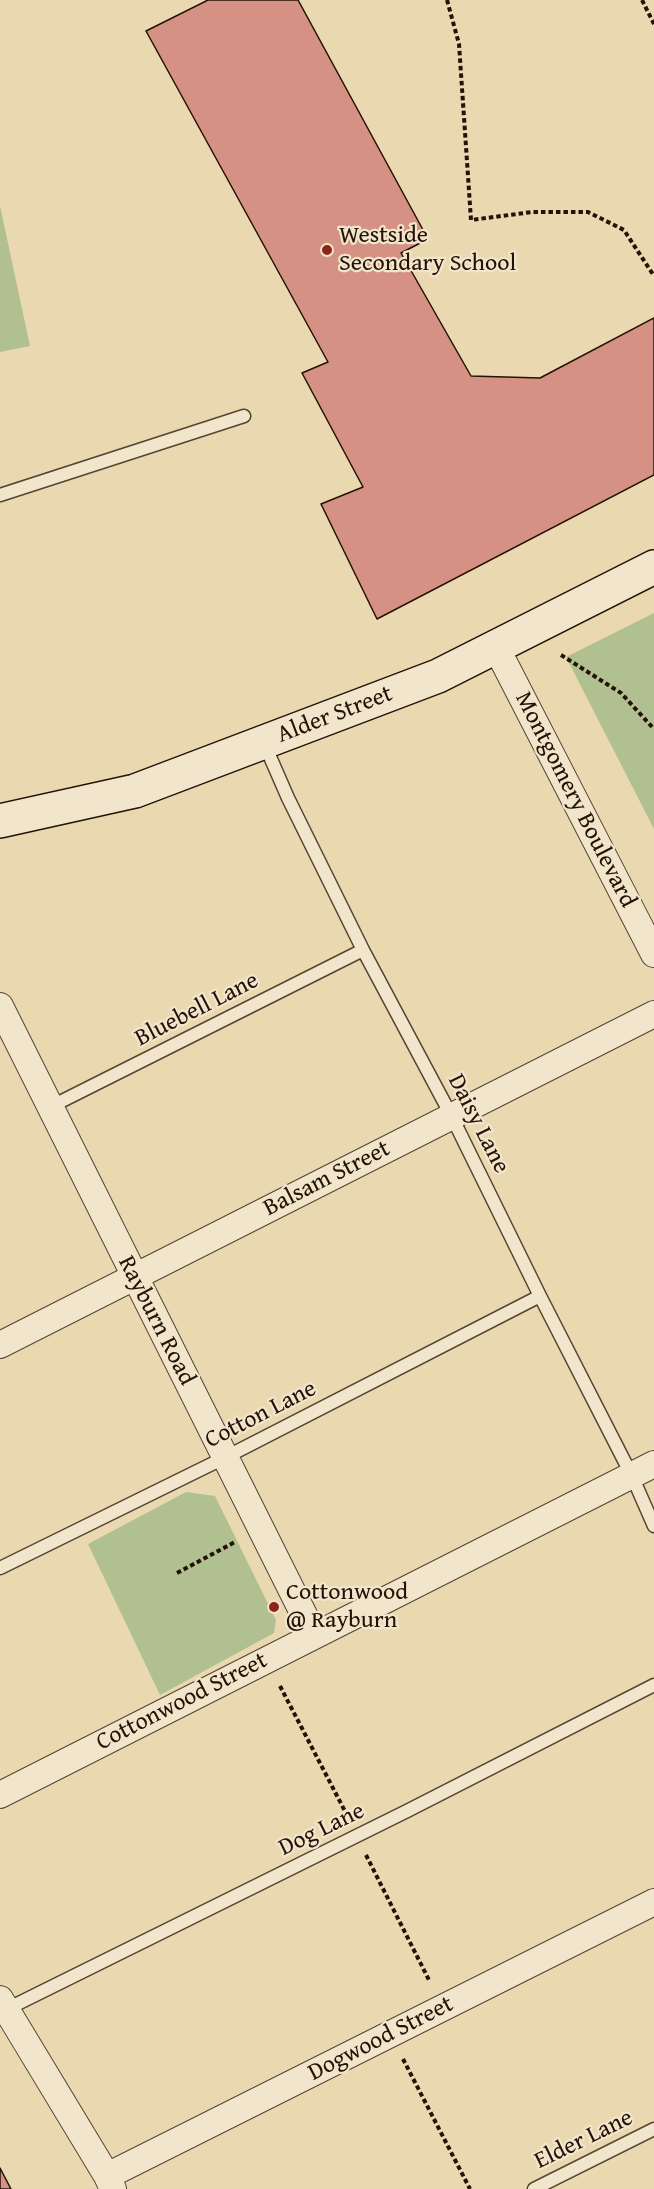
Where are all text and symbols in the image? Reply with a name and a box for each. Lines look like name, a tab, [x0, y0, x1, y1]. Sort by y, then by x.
place label: Westside Secondary School	[339, 222, 516, 278]
marker: Westside Secondary School	[320, 243, 334, 257]
street label: Alder Street	[273, 680, 397, 750]
street label: Montgomery Boulevard	[508, 687, 642, 913]
street label: Bluebell Lane	[130, 967, 264, 1053]
street label: Daisy Lane	[441, 1070, 515, 1178]
street label: Balsam Street	[259, 1135, 395, 1223]
street label: Rayburn Road	[111, 1251, 201, 1391]
street label: Cotton Lane	[201, 1375, 321, 1455]
place label: Cottonwood @ Rayburn	[286, 1579, 408, 1635]
marker: Cottonwood @ Rayburn	[267, 1600, 281, 1614]
street label: Cottonwood Street	[92, 1647, 272, 1757]
street label: Dog Lane	[274, 1797, 370, 1863]
street label: Dogwood Street	[304, 1990, 458, 2088]
street label: Elder Lane	[530, 2104, 638, 2176]

